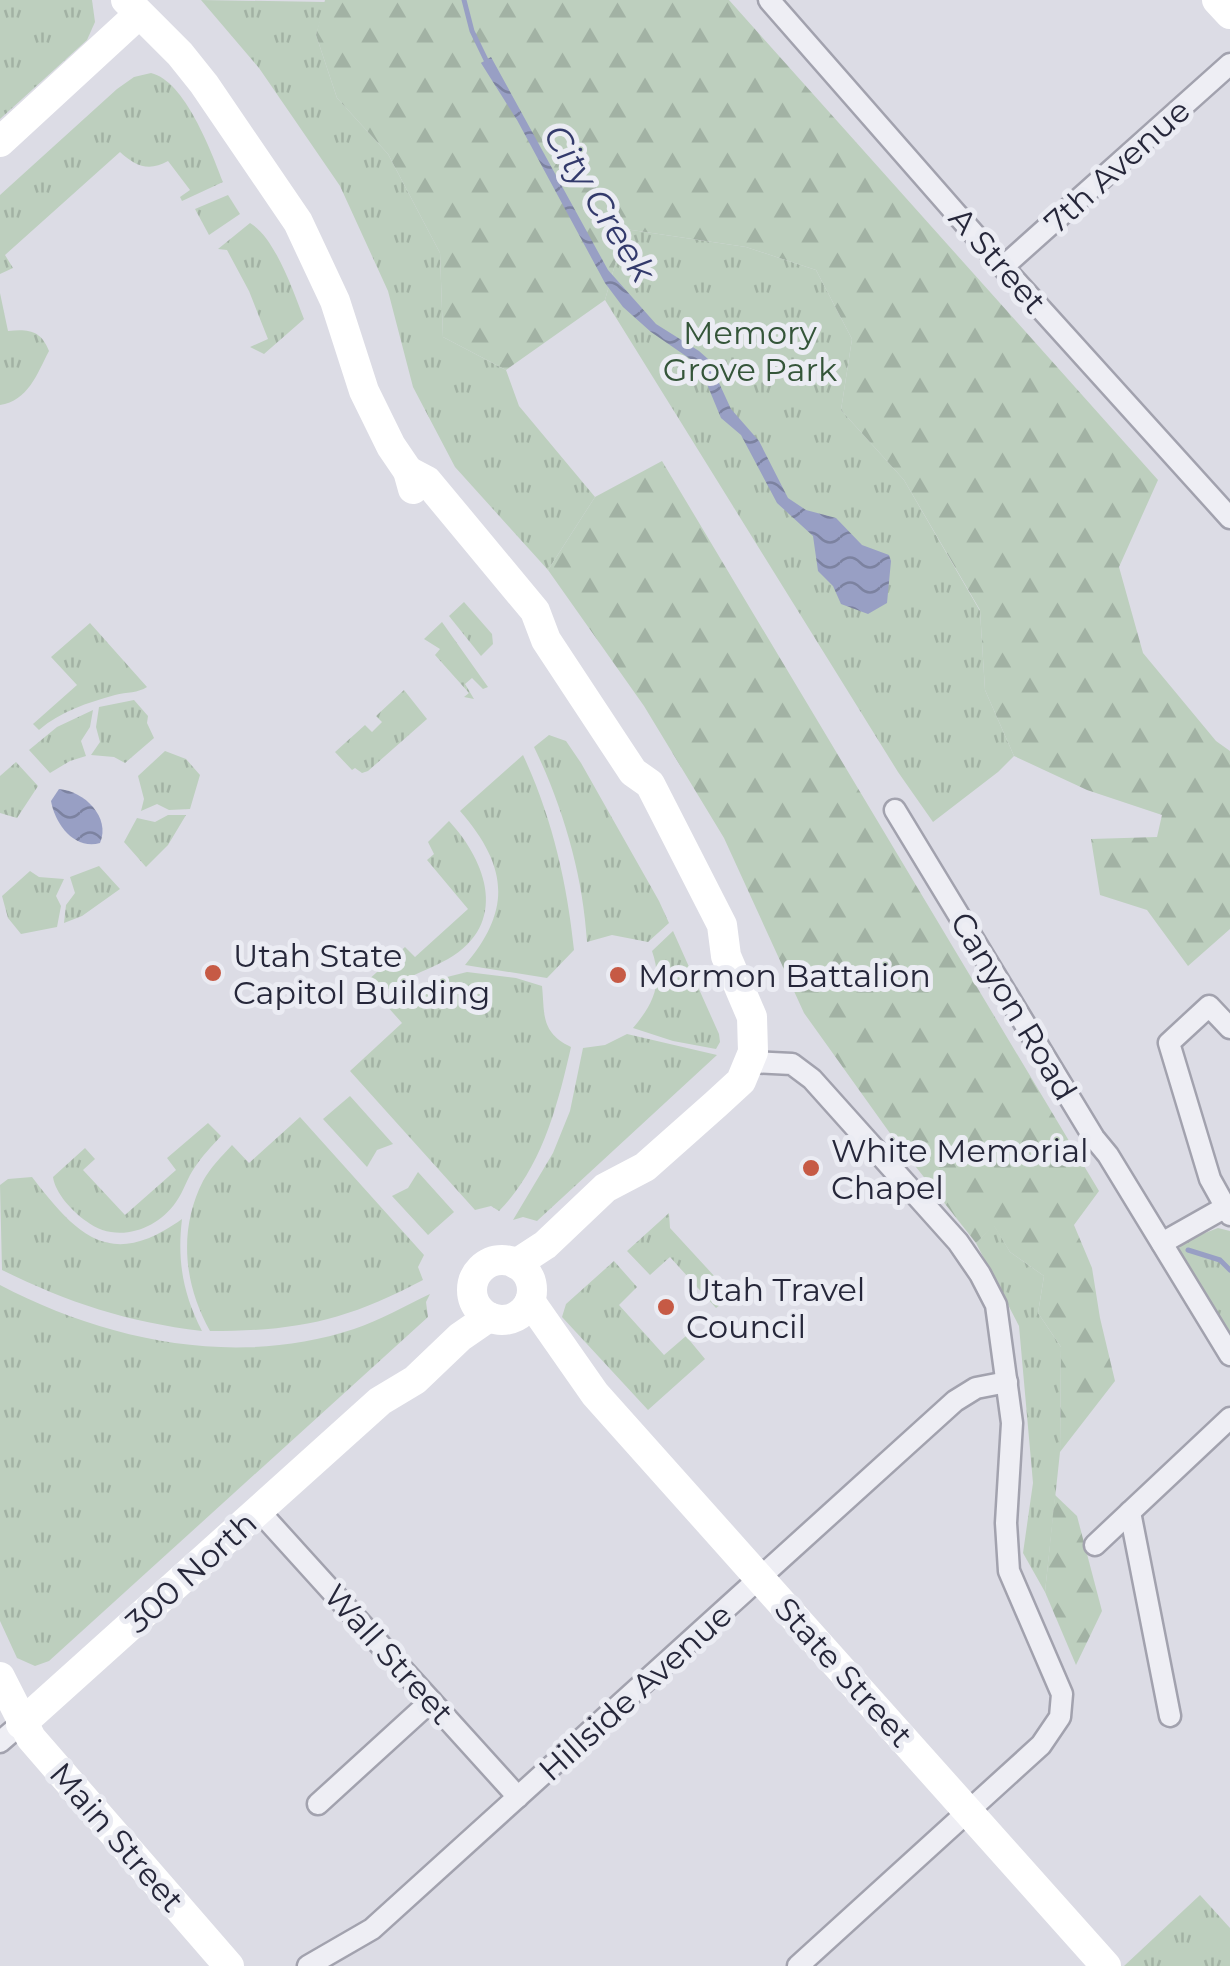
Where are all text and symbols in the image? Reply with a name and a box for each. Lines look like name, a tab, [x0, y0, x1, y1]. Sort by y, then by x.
street label: 7th Avenue	[1036, 91, 1198, 241]
water label: City Creek	[535, 116, 666, 292]
street label: A Street	[941, 199, 1055, 321]
park label: Memory Grove Park	[663, 313, 837, 389]
street label: Canyon Road	[942, 905, 1086, 1107]
place label: Utah State Capitol Building	[233, 936, 491, 1012]
place label: Mormon Battalion	[638, 956, 931, 995]
marker: Utah State Capitol Building	[202, 962, 224, 984]
marker: Mormon Battalion	[607, 964, 629, 986]
place label: White Memorial Chapel	[831, 1131, 1089, 1207]
marker: White Memorial Chapel	[800, 1157, 822, 1179]
place label: Utah Travel Council	[686, 1270, 865, 1346]
marker: Utah Travel Council	[655, 1296, 677, 1318]
street label: 300 North	[117, 1503, 265, 1641]
street label: Wall Street	[316, 1576, 462, 1732]
street label: State Street	[767, 1589, 921, 1755]
street label: Hillside Avenue	[530, 1595, 740, 1789]
street label: Main Street	[42, 1754, 192, 1920]

